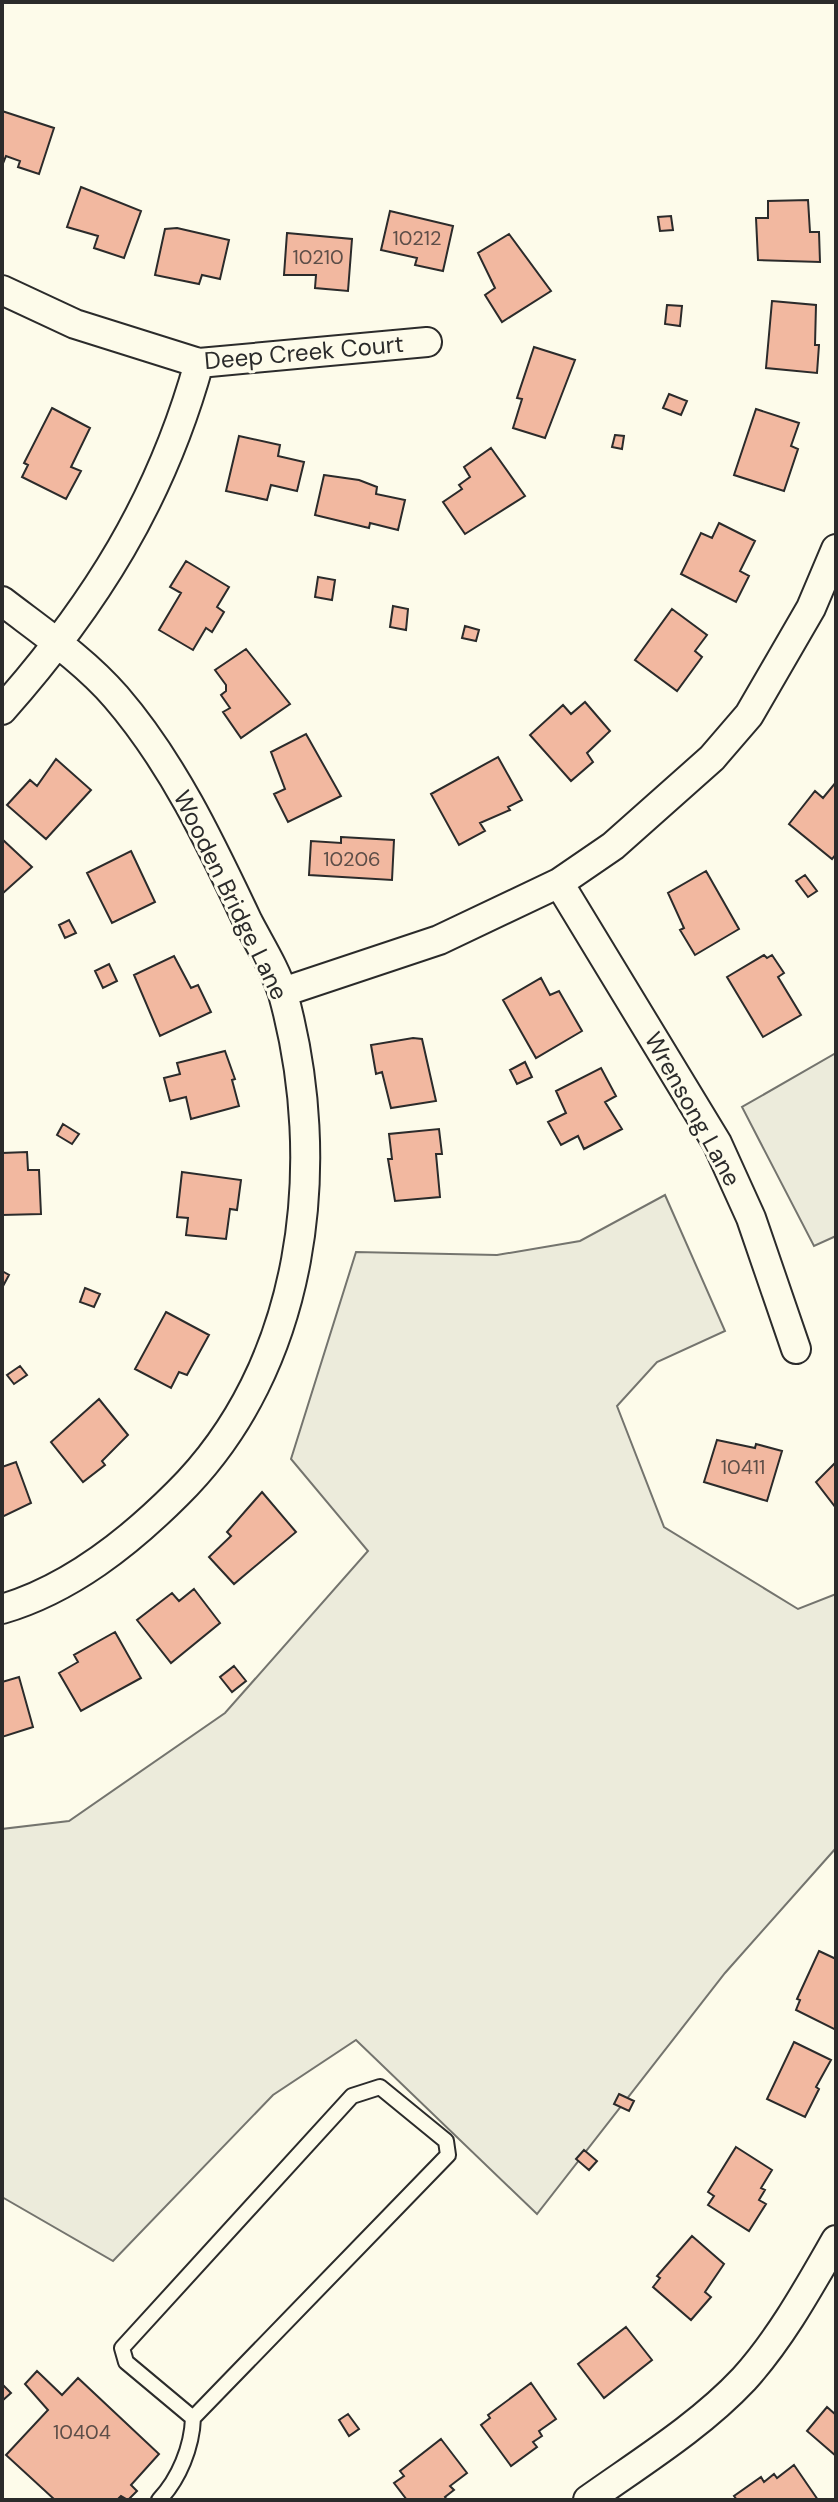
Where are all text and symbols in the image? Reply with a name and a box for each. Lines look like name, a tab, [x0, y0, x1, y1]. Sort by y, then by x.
house number: 10212	[393, 225, 442, 251]
house number: 10210	[292, 244, 344, 270]
street label: Deep Creek Court	[203, 328, 405, 376]
street label: Wooden Bridge Lane	[167, 785, 295, 1005]
house number: 10206	[323, 846, 381, 872]
street label: Wrensong Lane	[638, 1026, 748, 1192]
house number: 10411	[721, 1454, 765, 1480]
house number: 10404	[53, 2419, 111, 2445]

